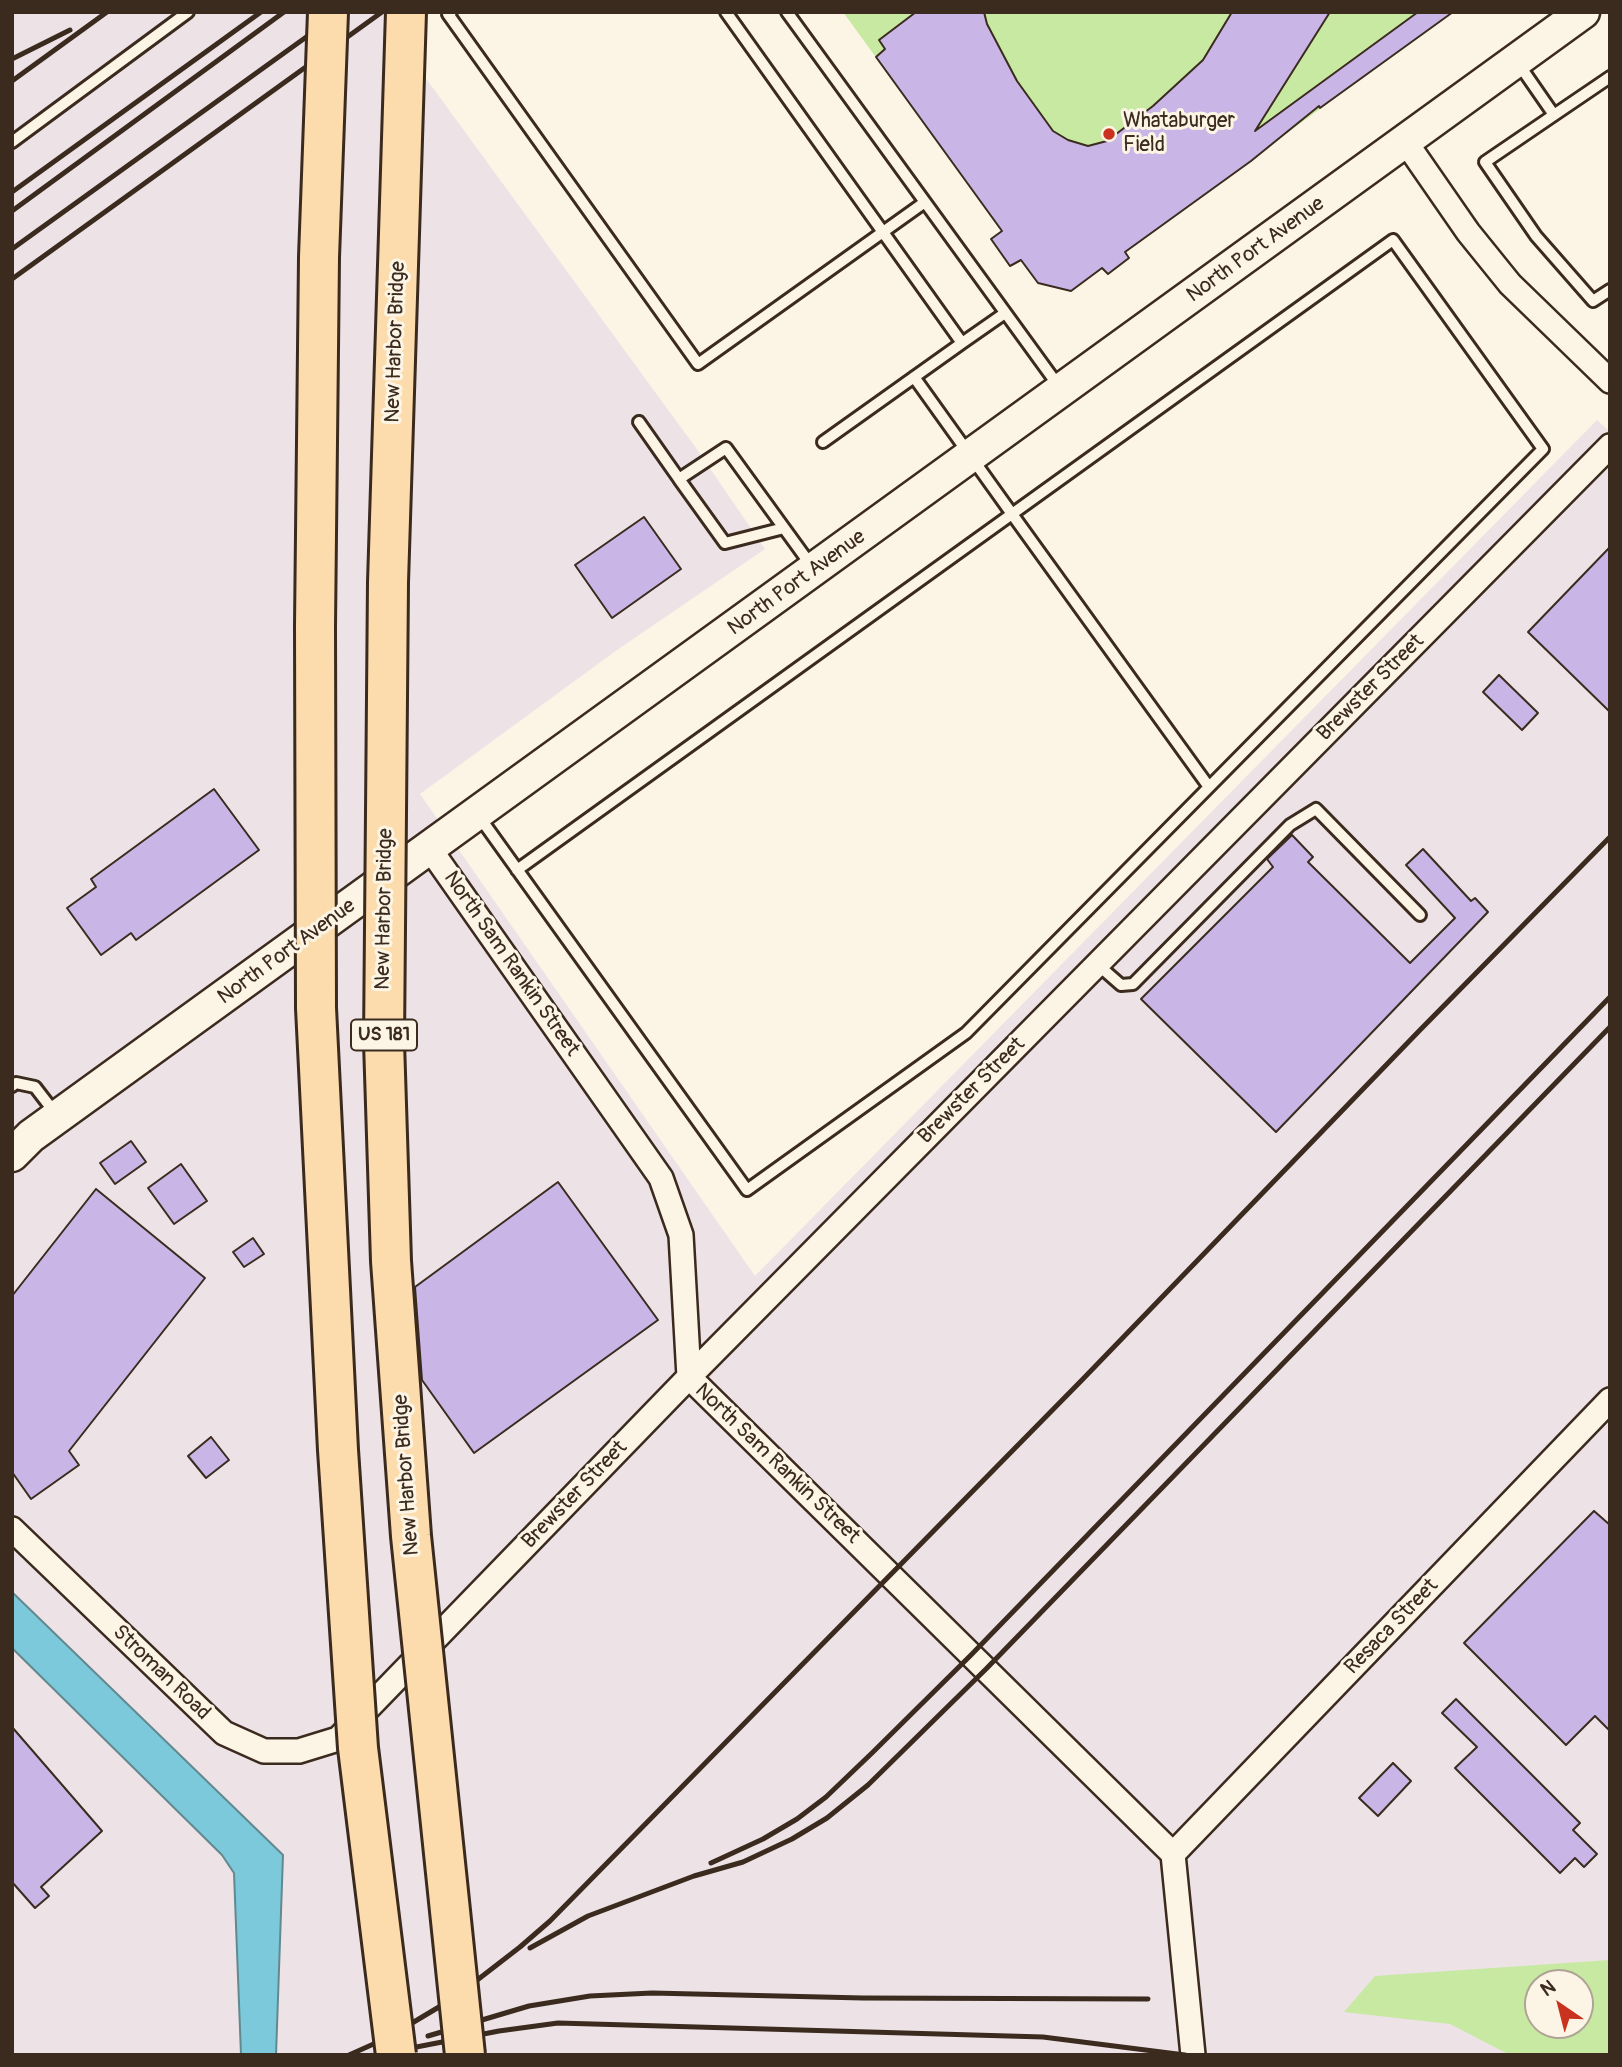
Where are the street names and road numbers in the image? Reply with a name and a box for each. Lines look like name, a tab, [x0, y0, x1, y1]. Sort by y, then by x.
street label: North Port Avenue	[1182, 192, 1330, 308]
street label: New Harbor Bridge	[381, 261, 411, 423]
street label: North Port Avenue	[723, 525, 871, 641]
street label: Brewster Street	[1312, 629, 1430, 747]
street label: New Harbor Bridge	[371, 828, 399, 990]
street label: North Sam Rankin Street	[438, 867, 584, 1061]
street label: North Port Avenue	[213, 894, 361, 1010]
road number: US 181	[351, 1020, 417, 1050]
street label: Brewster Street	[913, 1032, 1031, 1150]
street label: North Sam Rankin Street	[689, 1379, 865, 1549]
street label: New Harbor Bridge	[389, 1393, 425, 1557]
street label: Brewster Street	[517, 1436, 633, 1554]
street label: Resaca Street	[1340, 1574, 1444, 1680]
street label: Stroman Road	[107, 1620, 215, 1726]

